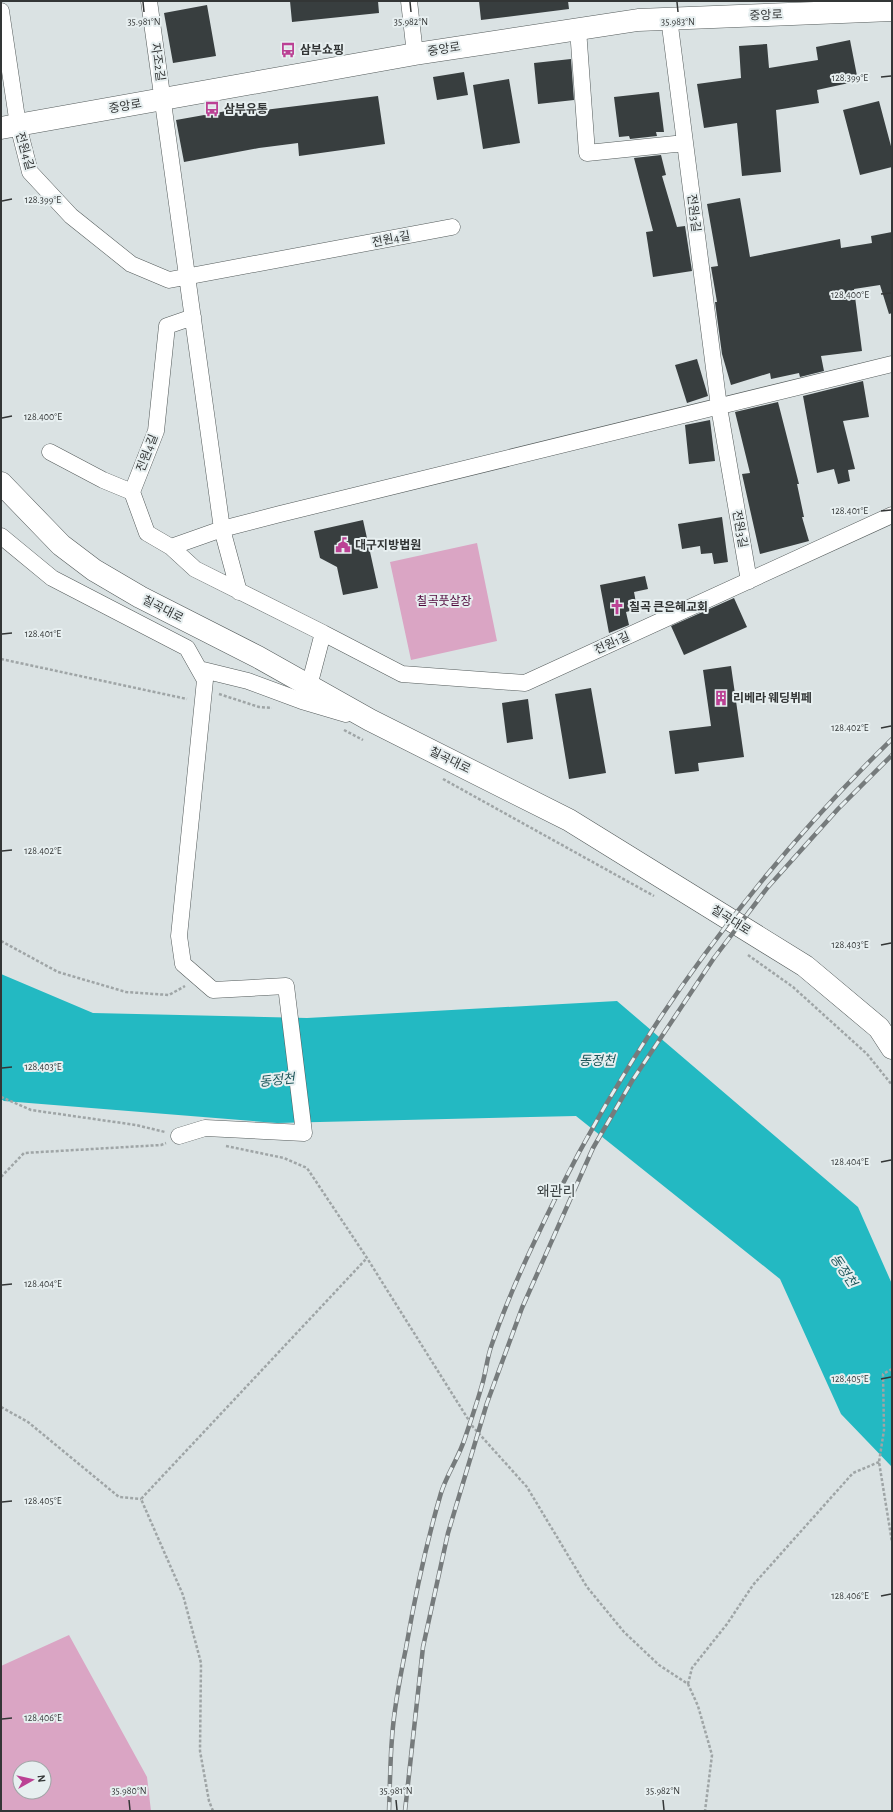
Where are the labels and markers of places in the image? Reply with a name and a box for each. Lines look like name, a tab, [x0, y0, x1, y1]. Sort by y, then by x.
bus stop icon: 삼부쇼핑	[279, 41, 297, 59]
place label: 삼부쇼핑	[300, 44, 344, 56]
bus stop icon: 삼부유통	[203, 100, 221, 118]
place label: 삼부유통	[224, 103, 268, 115]
public building icon: 대구지방법원	[334, 536, 352, 554]
place label: 대구지방법원	[355, 539, 421, 551]
church icon: 칠곡 큰은혜교회	[608, 598, 626, 616]
place label: 칠곡 큰은혜교회	[629, 600, 708, 613]
building icon: 리베라 웨딩뷔페	[712, 689, 730, 707]
place label: 리베라 웨딩뷔페	[733, 692, 812, 704]

